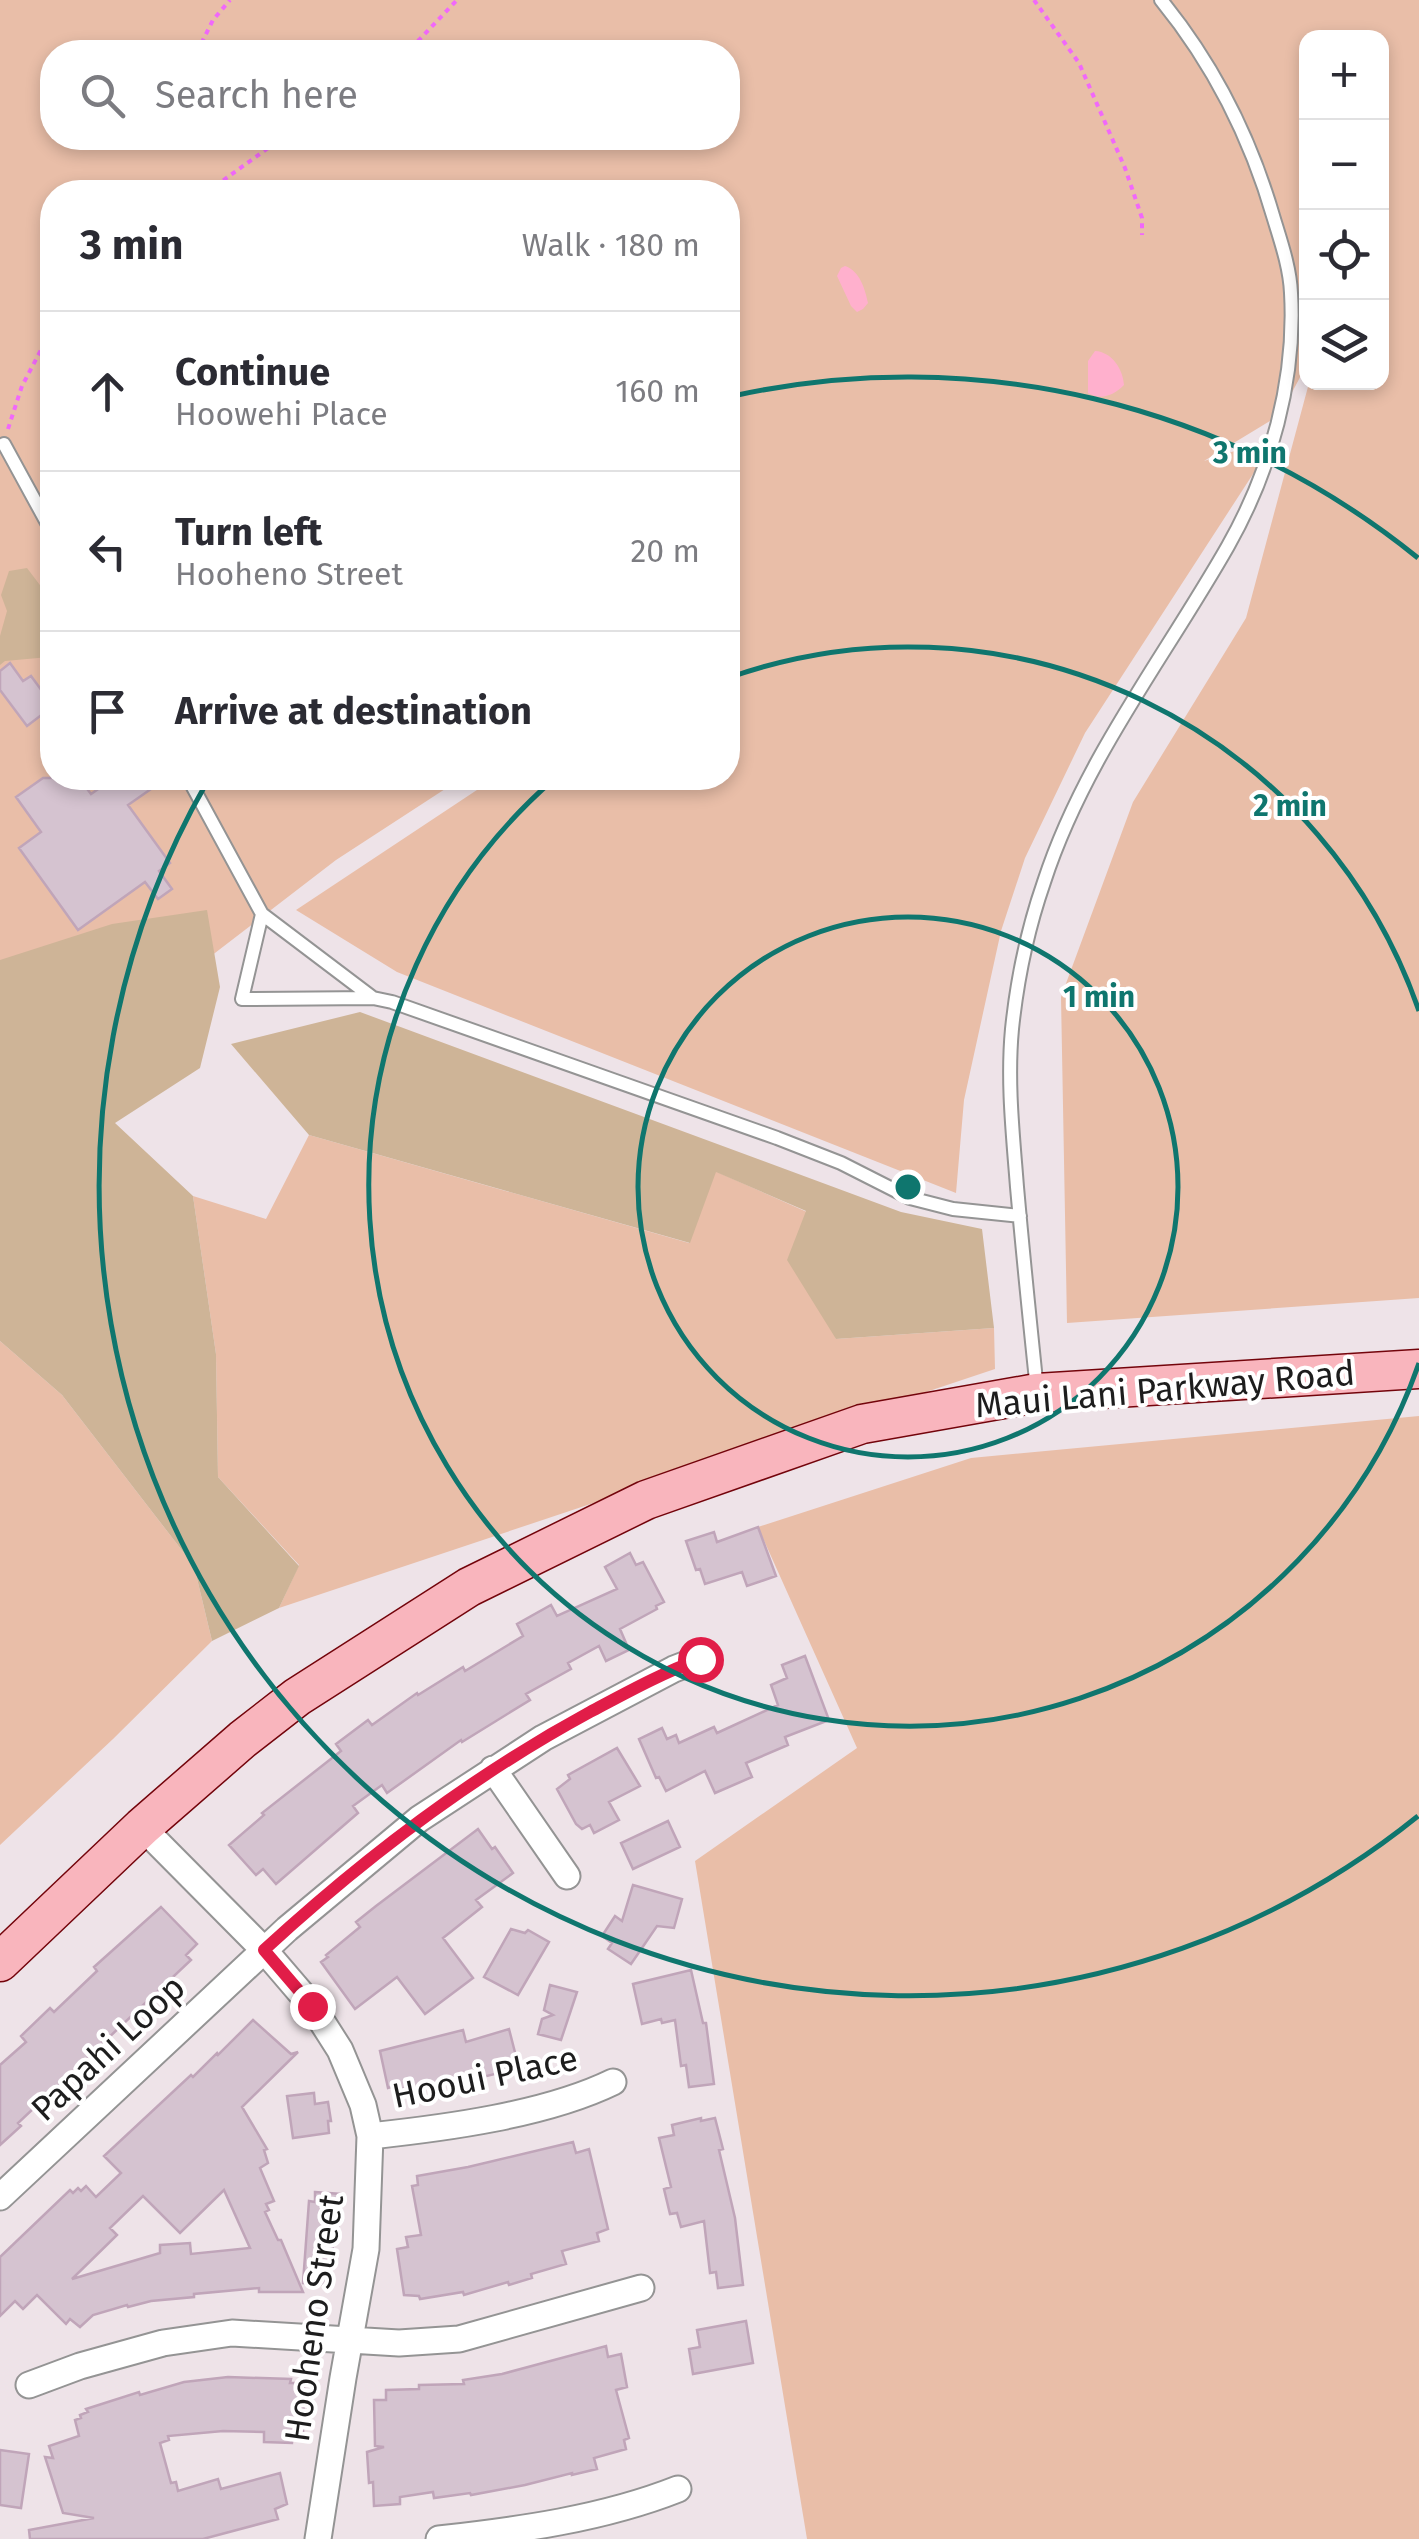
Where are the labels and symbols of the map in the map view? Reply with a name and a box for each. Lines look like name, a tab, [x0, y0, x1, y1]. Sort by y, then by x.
text: 3 min	[1212, 435, 1287, 471]
text: 2 min	[1253, 788, 1327, 824]
text: 1 min	[1063, 979, 1135, 1015]
centre of rings	[890, 1169, 926, 1205]
street label: Maui Lani Parkway Road	[973, 1351, 1357, 1427]
route start	[678, 1637, 724, 1683]
street label: Papahi Loop	[22, 1966, 194, 2130]
route end	[290, 1984, 336, 2030]
street label: Hooui Place	[388, 2037, 582, 2117]
street label: Hooheno Street	[276, 2191, 352, 2444]

